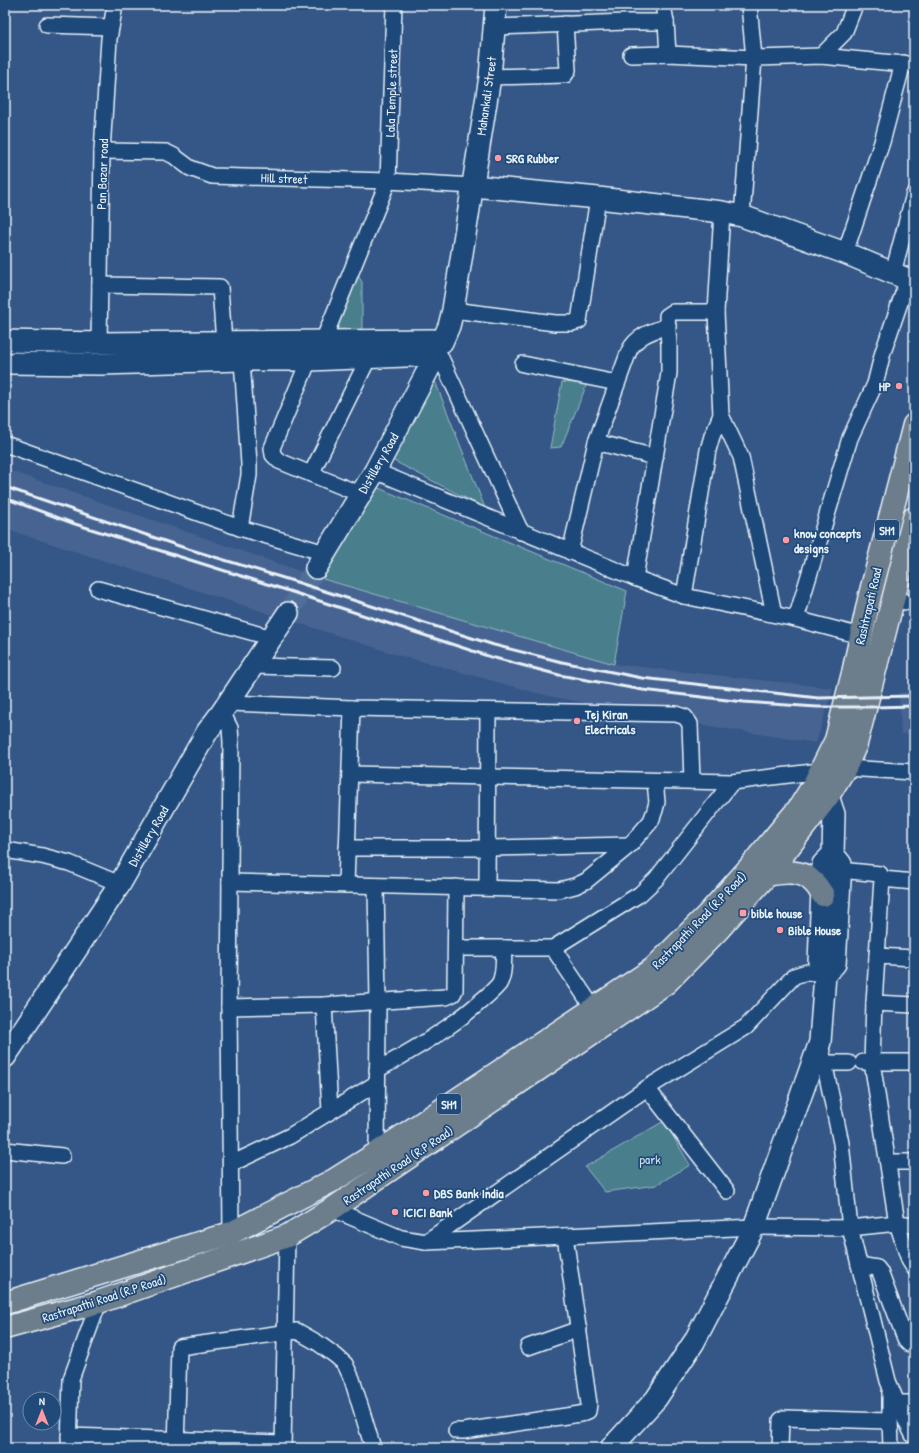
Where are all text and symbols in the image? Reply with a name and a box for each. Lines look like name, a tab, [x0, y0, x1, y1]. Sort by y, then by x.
street label: Lala Temple street	[380, 48, 402, 137]
street label: Mahankali Street	[472, 55, 501, 137]
street label: Pan Bazar road	[92, 138, 112, 210]
place label: SRG Rubber	[506, 149, 560, 167]
marker: SRG Rubber	[493, 153, 503, 163]
street label: Hill street	[260, 168, 308, 188]
place label: HP	[879, 377, 891, 395]
marker: HP	[894, 381, 904, 391]
street label: Distillery Road	[353, 429, 403, 497]
road number: SH1	[875, 520, 899, 540]
place label: know concepts designs	[794, 524, 861, 558]
marker: know concepts designs	[781, 535, 791, 545]
street label: Rashtrapati Road	[850, 566, 886, 646]
place label: Tej Kiran Electricals	[584, 705, 635, 738]
marker: Tej Kiran Electricals	[572, 716, 582, 726]
street label: Distillery Road	[123, 802, 173, 870]
street label: Rastrapathi Road (R.P Road)	[647, 867, 751, 973]
place label: bible house	[751, 904, 803, 922]
marker: bible house	[738, 908, 748, 918]
place label: Bible House	[788, 921, 842, 939]
marker: Bible House	[775, 925, 785, 935]
road number: SH1	[437, 1094, 461, 1114]
street label: Rastrapathi Road (R.P Road)	[339, 1121, 457, 1209]
park label: park	[639, 1150, 661, 1168]
place label: DBS Bank India	[434, 1184, 505, 1202]
marker: DBS Bank India	[421, 1188, 431, 1198]
place label: ICICI Bank	[403, 1203, 453, 1221]
marker: ICICI Bank	[390, 1207, 400, 1217]
street label: Rastrapathi Road (R.P Road)	[40, 1269, 168, 1327]
north arrow	[22, 1391, 62, 1431]
text: N	[39, 1394, 45, 1408]

